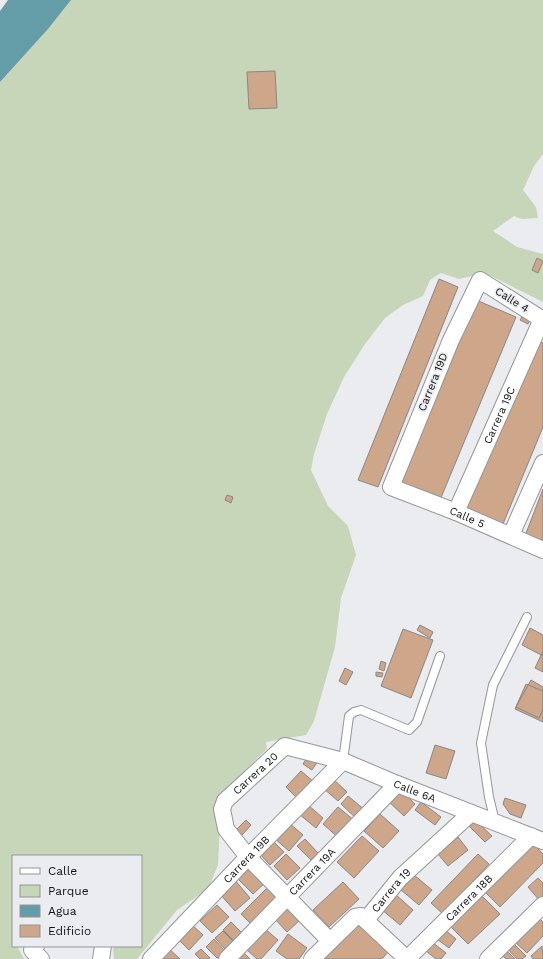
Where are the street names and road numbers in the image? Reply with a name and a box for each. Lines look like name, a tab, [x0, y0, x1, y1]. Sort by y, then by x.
street label: Calle 4	[493, 285, 532, 316]
street label: Carrera 19D	[415, 351, 451, 413]
street label: Carrera 19C	[481, 384, 518, 446]
street label: Calle 5	[448, 504, 487, 530]
street label: Carrera 20	[230, 749, 281, 797]
street label: Calle 6A	[392, 777, 438, 805]
street label: Carrera 19B	[220, 833, 272, 886]
street label: Carrera 19A	[286, 845, 338, 898]
street label: Carrera 19	[369, 865, 413, 915]
street label: Carrera 18B	[443, 872, 495, 924]

